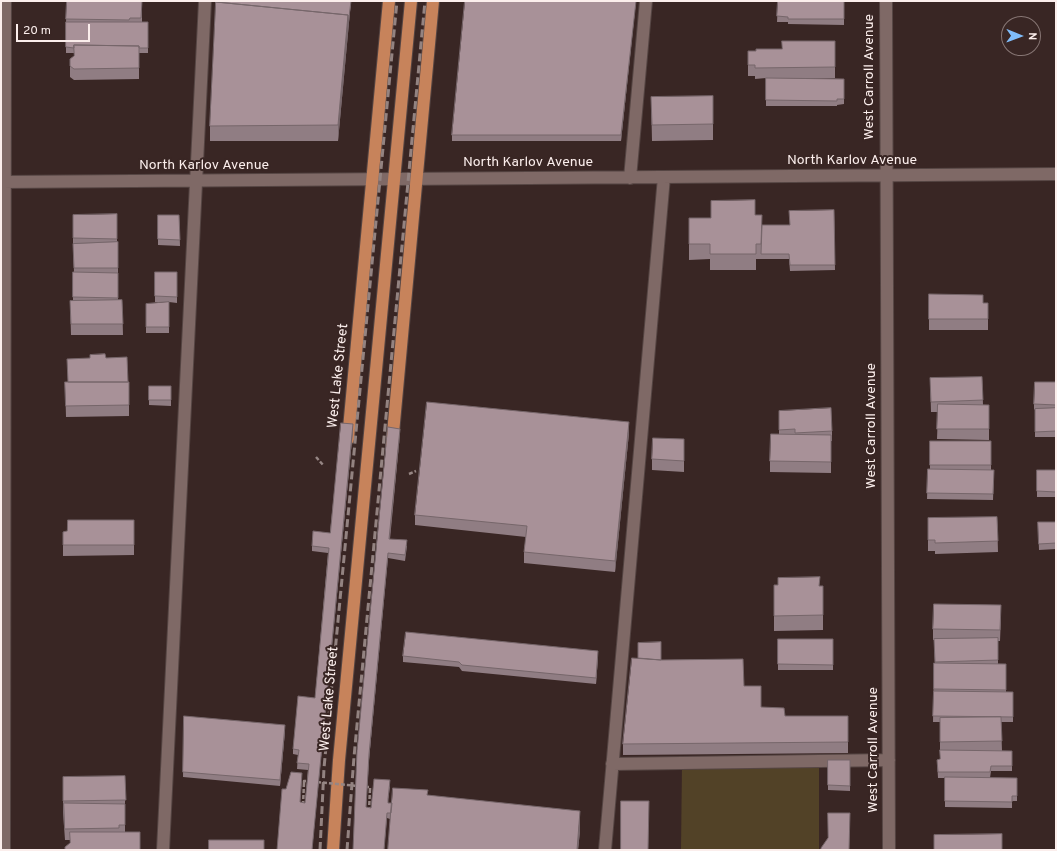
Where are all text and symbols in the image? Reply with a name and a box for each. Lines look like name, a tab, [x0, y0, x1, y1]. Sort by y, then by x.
street label: West Carroll Avenue	[862, 14, 878, 140]
scale bar	[18, 16, 92, 42]
north arrow	[1001, 16, 1041, 56]
text: 20 m	[23, 23, 51, 39]
text: N	[1025, 32, 1039, 40]
street label: North Karlov Avenue	[787, 153, 917, 169]
street label: North Karlov Avenue	[463, 155, 593, 171]
street label: North Karlov Avenue	[139, 158, 269, 174]
street label: West Lake Street	[325, 323, 353, 429]
street label: West Carroll Avenue	[864, 363, 880, 489]
street label: West Lake Street	[317, 646, 343, 752]
street label: West Carroll Avenue	[866, 687, 882, 813]

